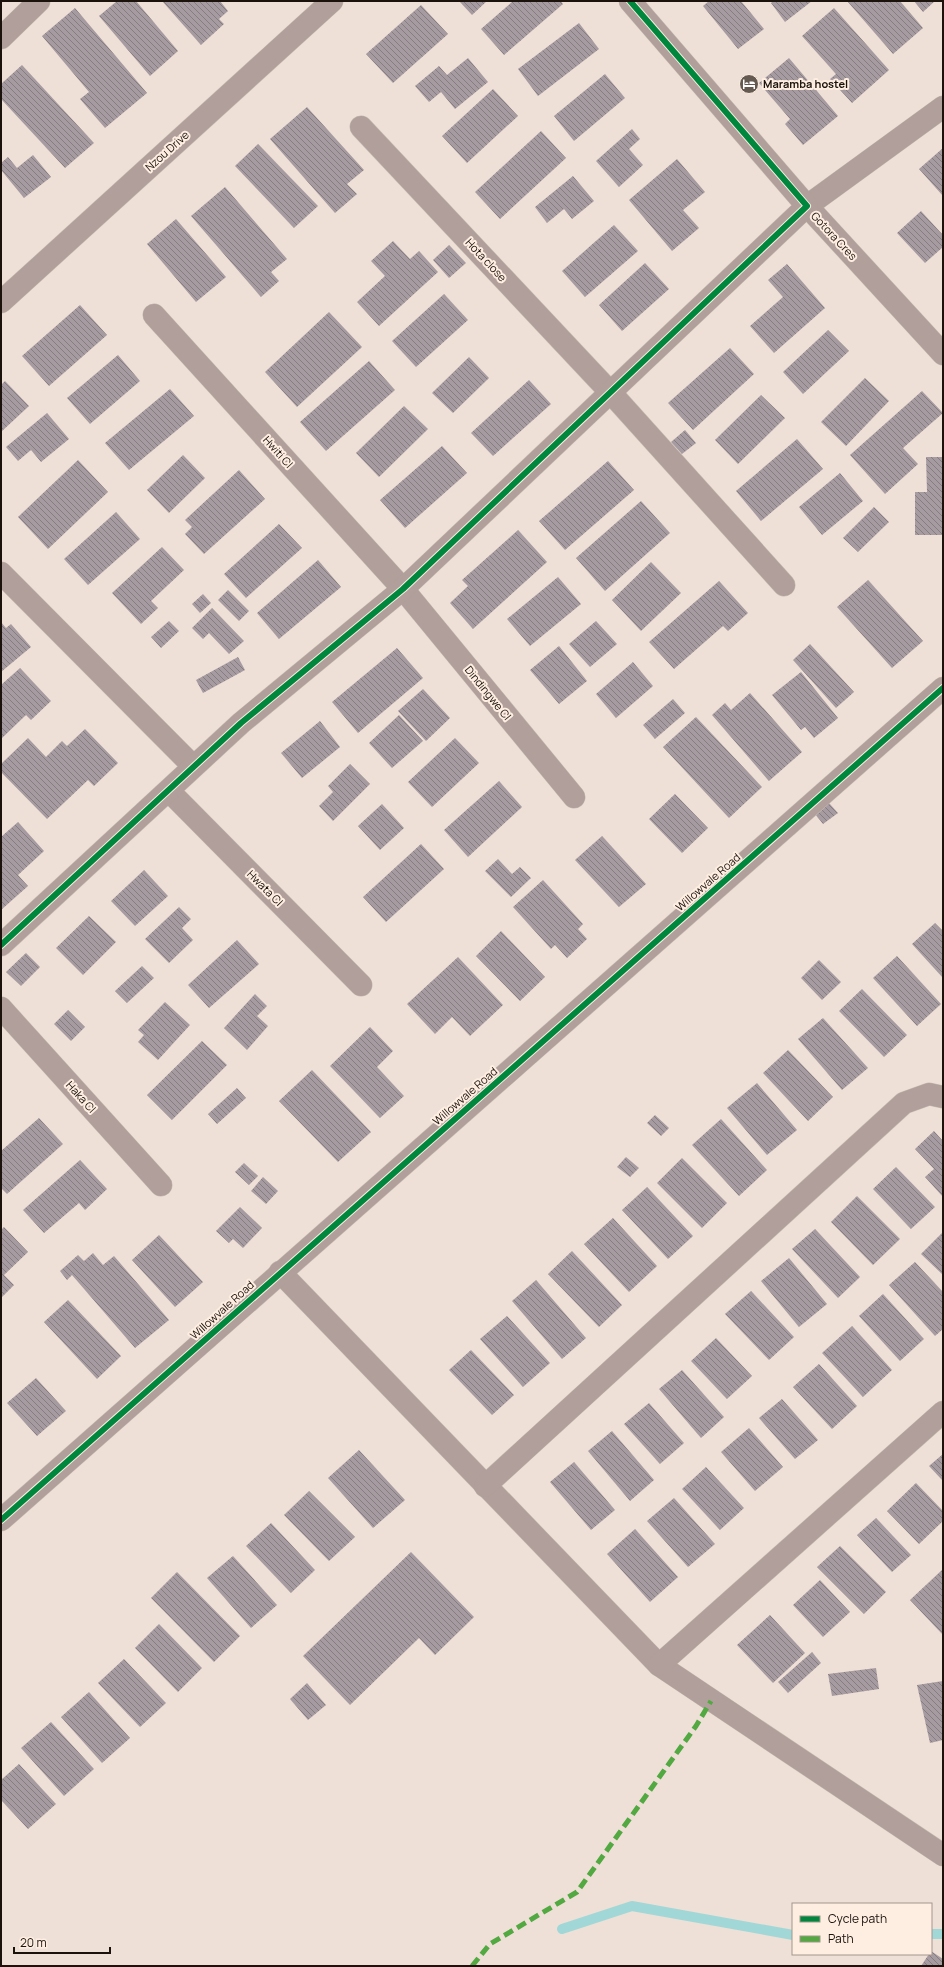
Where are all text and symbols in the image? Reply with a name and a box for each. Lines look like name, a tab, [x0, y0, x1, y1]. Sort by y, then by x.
hotel icon: Maramba hostel	[738, 73, 760, 95]
place label: Maramba hostel	[763, 76, 848, 91]
street label: Nzou Drive	[142, 127, 192, 174]
street label: Gotora Cres	[808, 208, 861, 263]
street label: Hota close	[462, 235, 511, 285]
street label: Hwiti Cl	[260, 432, 297, 471]
street label: Dindingwe Cl	[462, 662, 515, 723]
street label: Willowvale Road	[672, 849, 743, 914]
street label: Hwata Cl	[244, 866, 287, 909]
street label: Willowvale Road	[429, 1063, 500, 1128]
street label: Haka Cl	[63, 1078, 100, 1116]
street label: Willowvale Road	[186, 1277, 257, 1342]
legend	[792, 1903, 932, 1955]
text: Cycle path	[828, 1910, 887, 1927]
scale bar	[14, 1929, 110, 1955]
text: Path	[828, 1930, 854, 1947]
text: 20 m	[20, 1934, 47, 1951]

